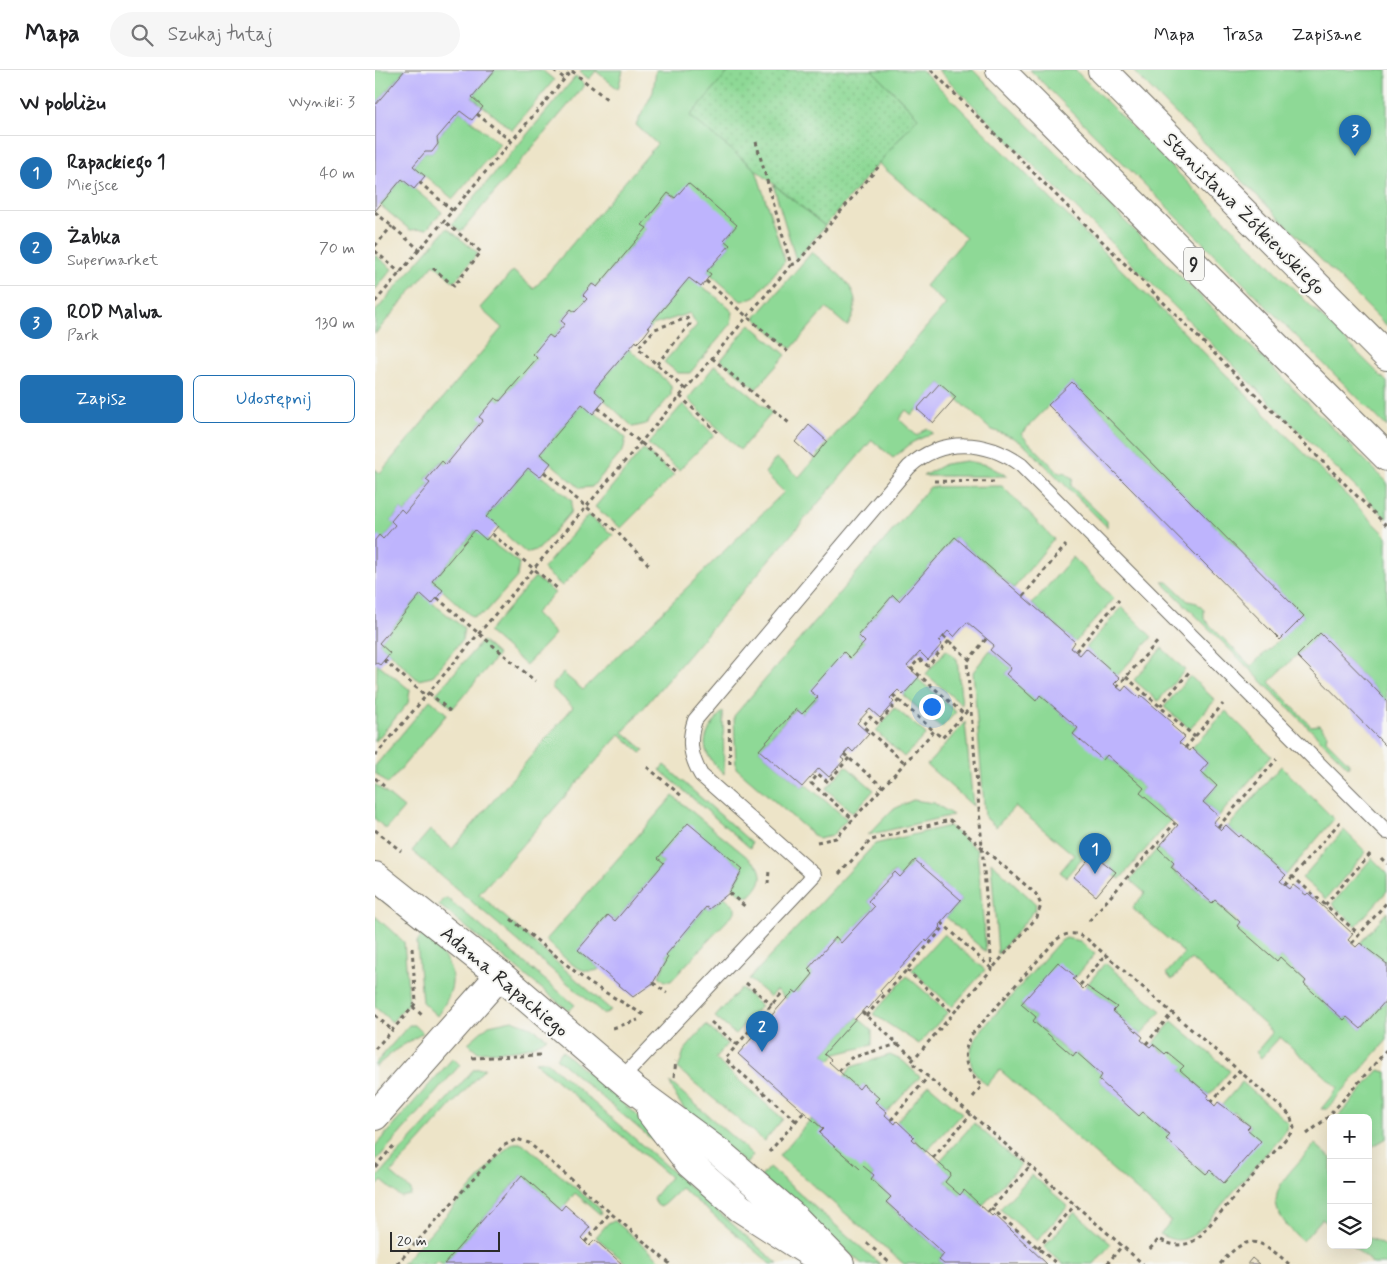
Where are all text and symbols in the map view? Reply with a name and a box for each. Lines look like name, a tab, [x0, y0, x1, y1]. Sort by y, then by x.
search box	[110, 12, 460, 57]
text: Mapa	[25, 19, 80, 50]
icon: search	[128, 21, 156, 49]
text: Szukaj tutaj	[168, 22, 273, 47]
text: Mapa	[1154, 23, 1195, 47]
text: Trasa	[1223, 23, 1263, 47]
text: Zapisane	[1291, 23, 1362, 47]
text: W pobliżu	[20, 89, 106, 117]
text: Wyniki: 3	[289, 92, 355, 113]
pin: 3	[1339, 115, 1371, 156]
street label: Stanisława Żółkiewskiego	[1155, 127, 1331, 303]
text: Rapackiego 1	[67, 150, 166, 175]
text: 1	[32, 163, 40, 184]
text: 40 m	[319, 163, 355, 184]
text: Miejsce	[67, 175, 118, 196]
text: Żabka	[67, 225, 120, 250]
text: 2	[32, 238, 40, 259]
text: 70 m	[319, 238, 355, 259]
road number: 9	[1184, 248, 1204, 280]
text: Supermarket	[67, 250, 158, 271]
text: ROD Malwa	[67, 300, 162, 325]
text: 3	[32, 313, 40, 334]
text: 130 m	[314, 313, 355, 334]
text: Park	[67, 325, 99, 346]
button: Zapisz	[20, 375, 183, 423]
button: Udostępnij	[193, 375, 355, 423]
your location	[919, 694, 945, 720]
pin: 1	[1079, 833, 1111, 874]
street label: Adama Rapackiego	[434, 920, 574, 1044]
pin: 2	[746, 1011, 778, 1052]
map controls	[1327, 1114, 1372, 1249]
button: +	[1327, 1114, 1372, 1159]
button: −	[1327, 1159, 1372, 1204]
button: layers	[1327, 1204, 1372, 1249]
scale bar	[390, 1229, 500, 1252]
text: 20 m	[397, 1232, 427, 1250]

